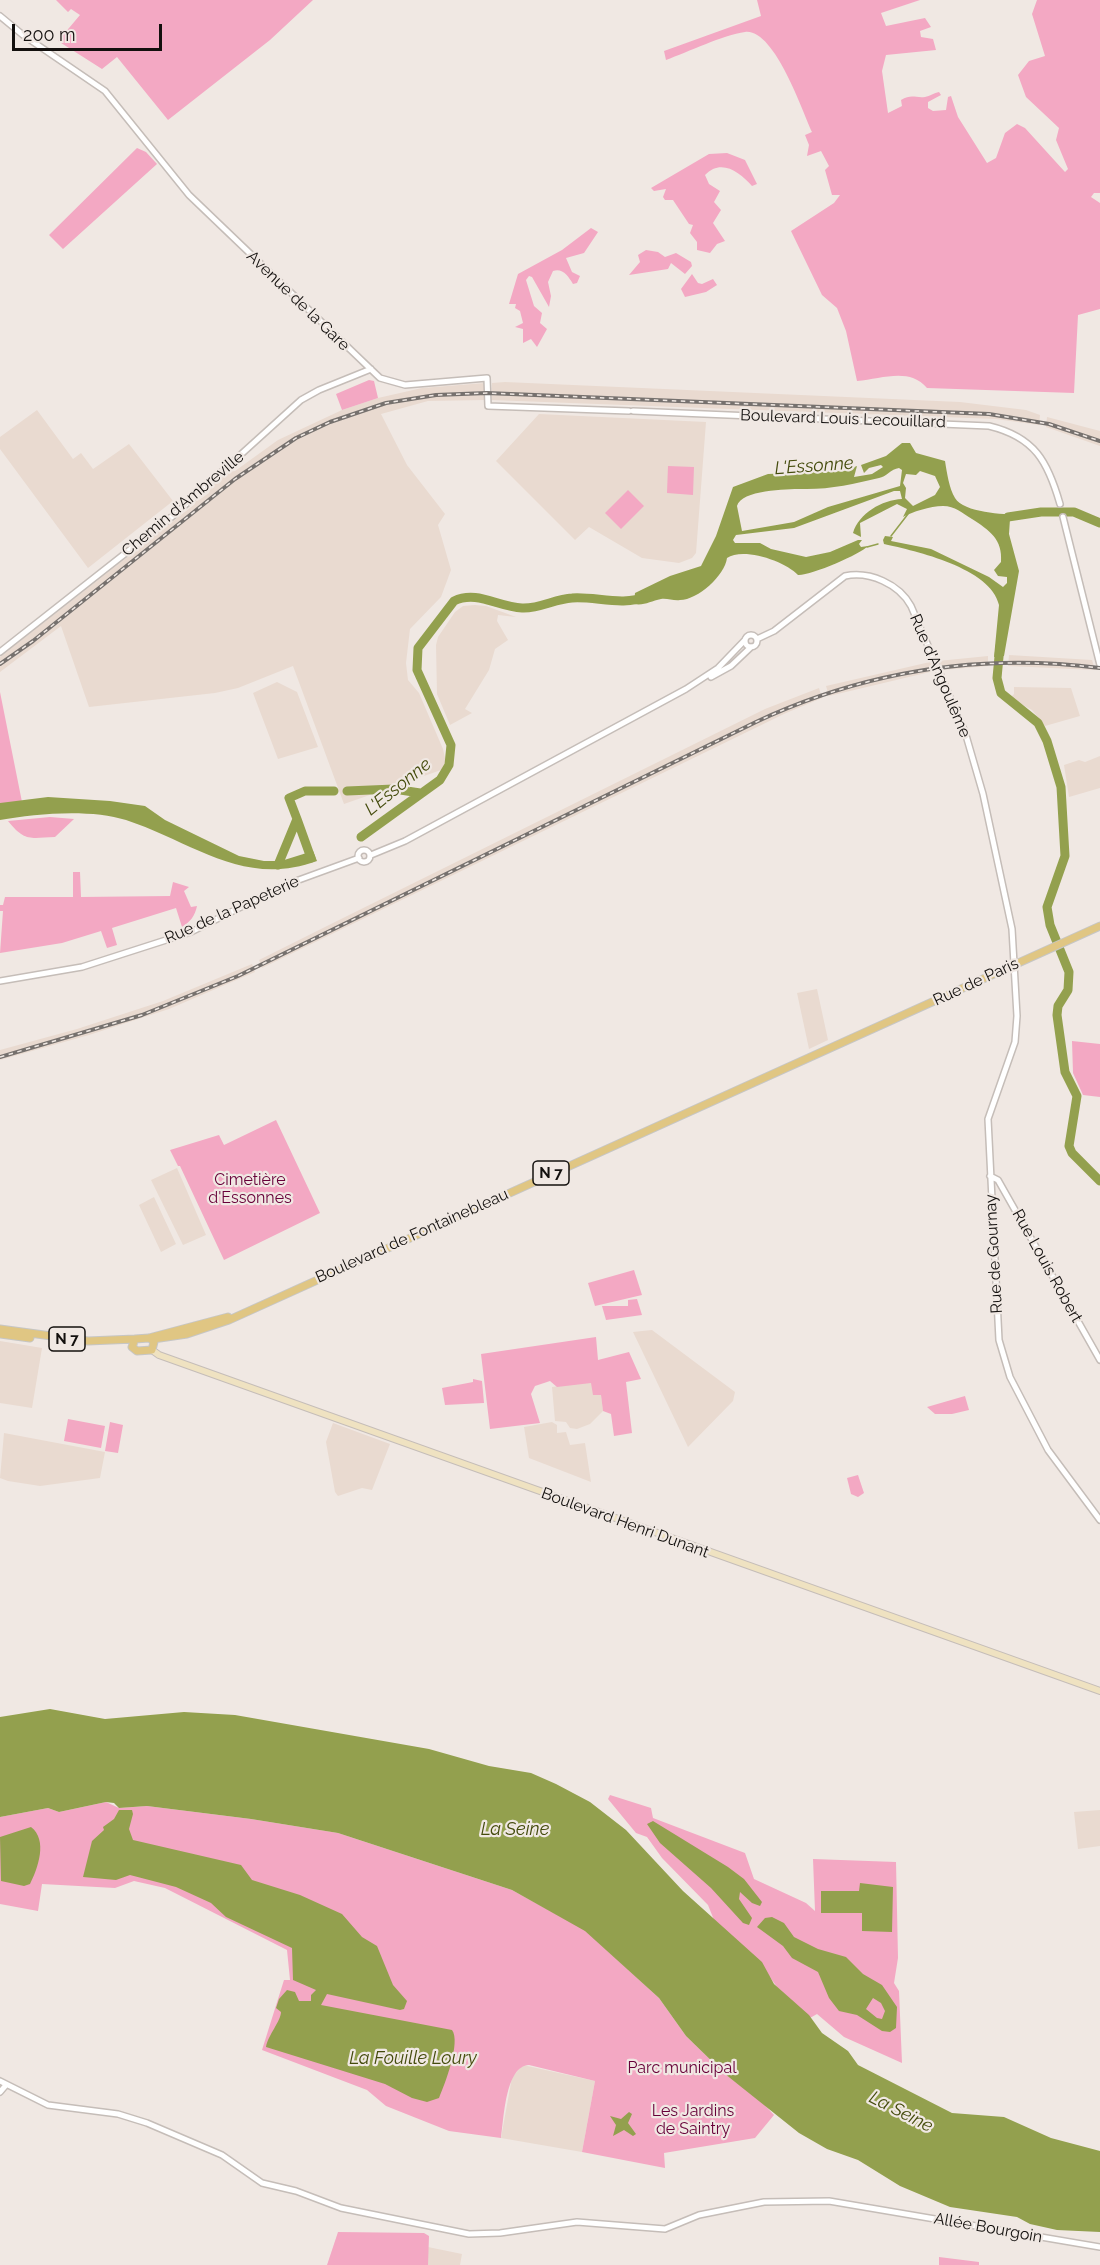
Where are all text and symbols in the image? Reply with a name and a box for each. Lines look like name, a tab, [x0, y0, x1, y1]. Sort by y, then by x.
scale bar	[15, 12, 165, 50]
text: 200 m	[23, 24, 76, 45]
street label: Avenue de la Gare	[243, 247, 353, 355]
street label: Boulevard Louis Lecouillard	[740, 406, 946, 432]
street label: Chemin d'Ambreville	[118, 447, 248, 561]
water label: L'Essonne	[774, 452, 854, 480]
street label: Rue d'Angoulême	[905, 611, 975, 741]
water label: L'Essonne	[360, 754, 436, 820]
street label: Rue de la Papeterie	[162, 872, 302, 948]
street label: Rue de Paris	[930, 954, 1022, 1010]
road number: N 7	[533, 1161, 569, 1185]
park label: Cimetière d'Essonnes	[208, 1170, 292, 1208]
street label: Boulevard de Fontainebleau	[313, 1185, 511, 1287]
street label: Rue de Gournay	[981, 1194, 1007, 1314]
street label: Rue Louis Robert	[1008, 1206, 1086, 1326]
road number: N 7	[49, 1327, 85, 1351]
street label: Boulevard Henri Dunant	[539, 1484, 711, 1562]
water label: La Seine	[481, 1819, 549, 1841]
water label: La Fouille Loury	[349, 2048, 477, 2070]
park label: Parc municipal	[627, 2058, 737, 2078]
water label: La Seine	[866, 2087, 936, 2137]
park label: Les Jardins de Saintry	[652, 2101, 734, 2139]
street label: Allée Bourgoin	[932, 2209, 1044, 2247]

